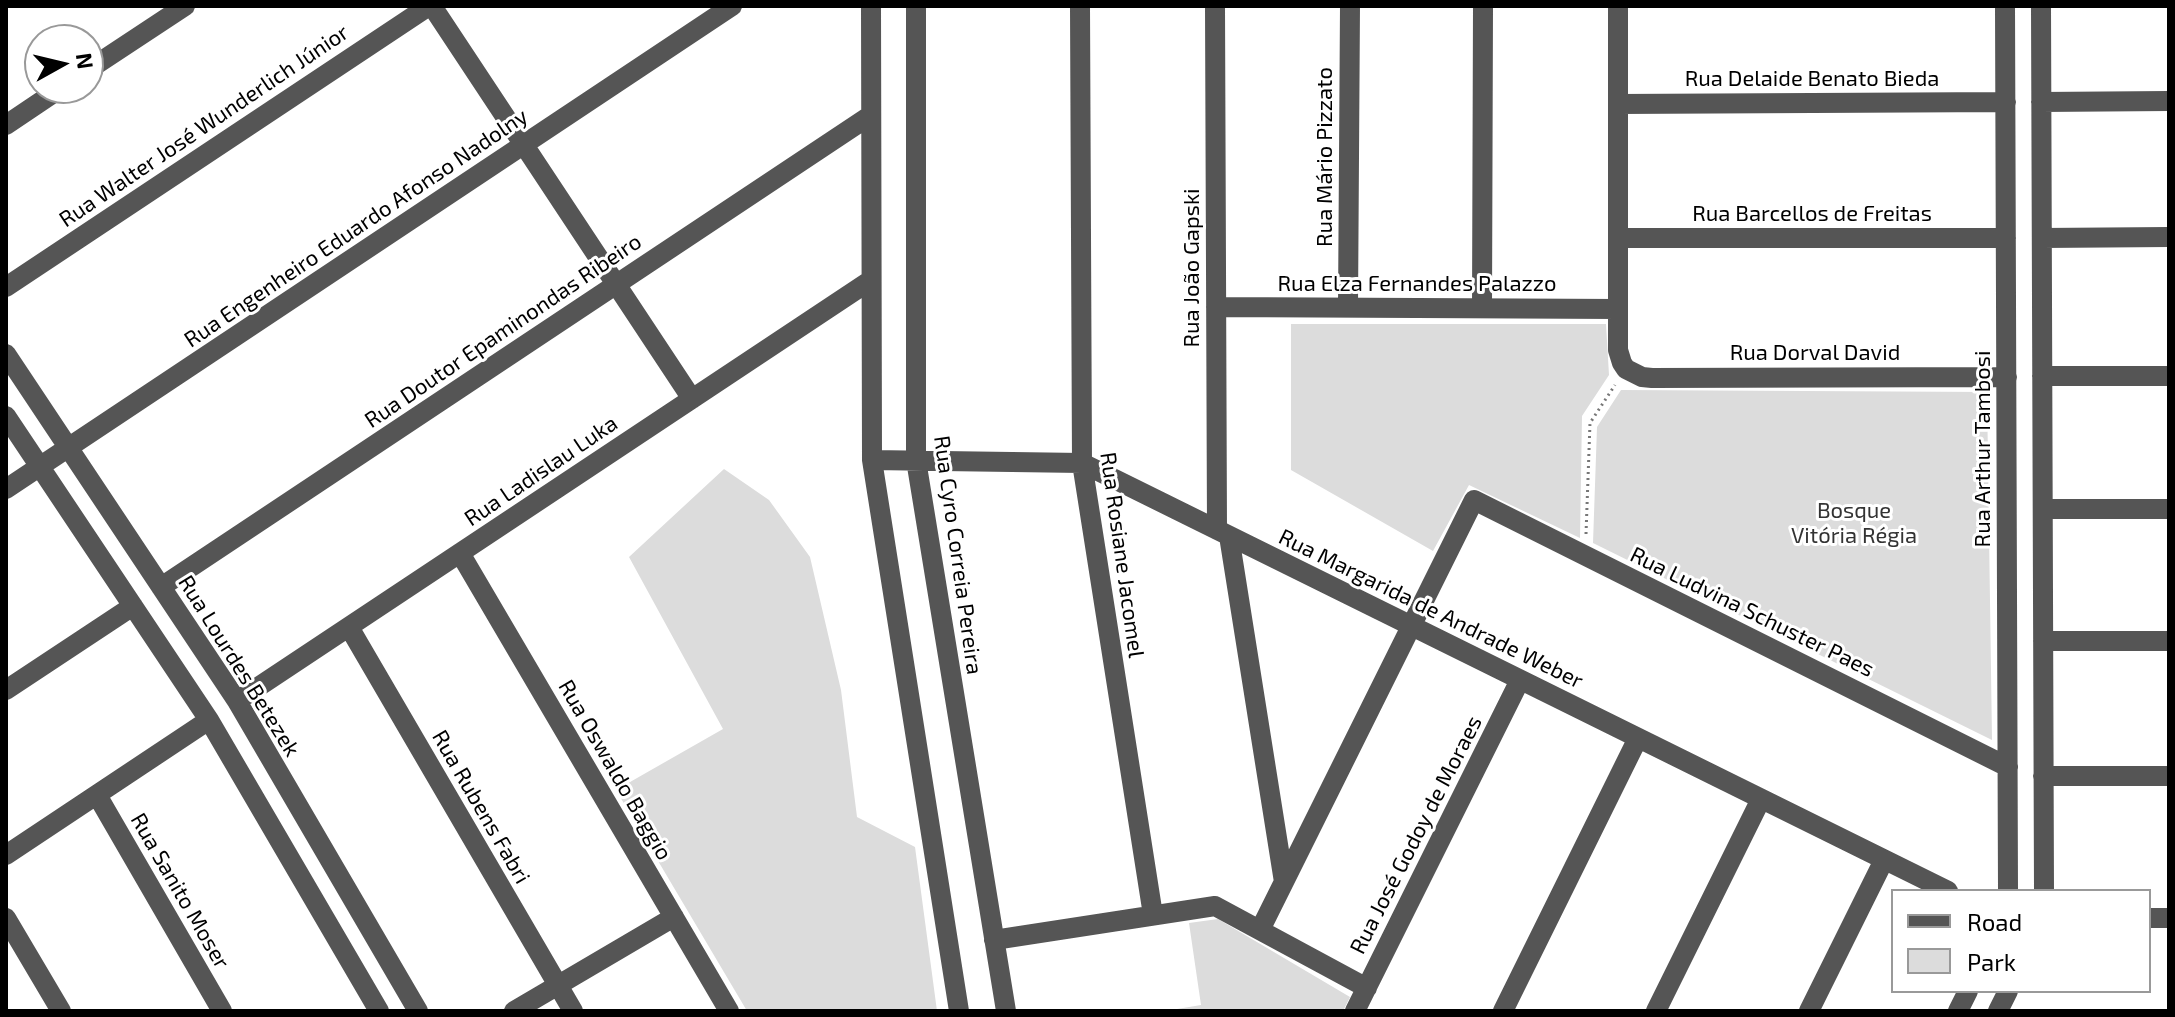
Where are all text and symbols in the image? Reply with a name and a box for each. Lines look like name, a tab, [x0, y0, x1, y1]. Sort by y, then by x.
street label: Rua Walter José Wunderlich Júnior	[54, 19, 354, 233]
north arrow	[24, 24, 104, 104]
text: N	[72, 51, 100, 71]
street label: Rua Delaide Benato Bieda	[1685, 66, 1939, 92]
street label: Rua Mário Pizzato	[1312, 67, 1338, 247]
street label: Rua Engenheiro Eduardo Afonso Nadolny	[179, 103, 533, 353]
street label: Rua João Gapski	[1179, 188, 1205, 348]
street label: Rua Barcellos de Freitas	[1692, 201, 1932, 227]
street label: Rua Doutor Epaminondas Ribeiro	[360, 228, 646, 434]
street label: Rua Elza Fernandes Palazzo	[1278, 271, 1556, 297]
street label: Rua Dorval David	[1730, 340, 1900, 366]
street label: Rua Arthur Tambosi	[1970, 351, 1996, 547]
street label: Rua Ladislau Luka	[459, 410, 623, 532]
street label: Rua Cyro Correia Pereira	[928, 434, 988, 676]
street label: Rua Rosiane Jacomel	[1094, 450, 1150, 660]
park label: Bosque Vitória Régia	[1791, 498, 1917, 550]
street label: Rua Margarida de Andrade Weber	[1274, 524, 1588, 694]
street label: Rua Ludvina Schuster Paes	[1626, 541, 1878, 683]
street label: Rua Lourdes Betezek	[173, 571, 305, 761]
street label: Rua Oswaldo Baggio	[553, 675, 677, 865]
street label: Rua José Godoy de Moraes	[1344, 711, 1488, 959]
street label: Rua Rubens Fabri	[426, 726, 536, 888]
street label: Rua Sanito Moser	[125, 809, 235, 973]
legend	[1891, 889, 2151, 993]
text: Road	[1967, 907, 2022, 936]
text: Park	[1967, 947, 2016, 976]

